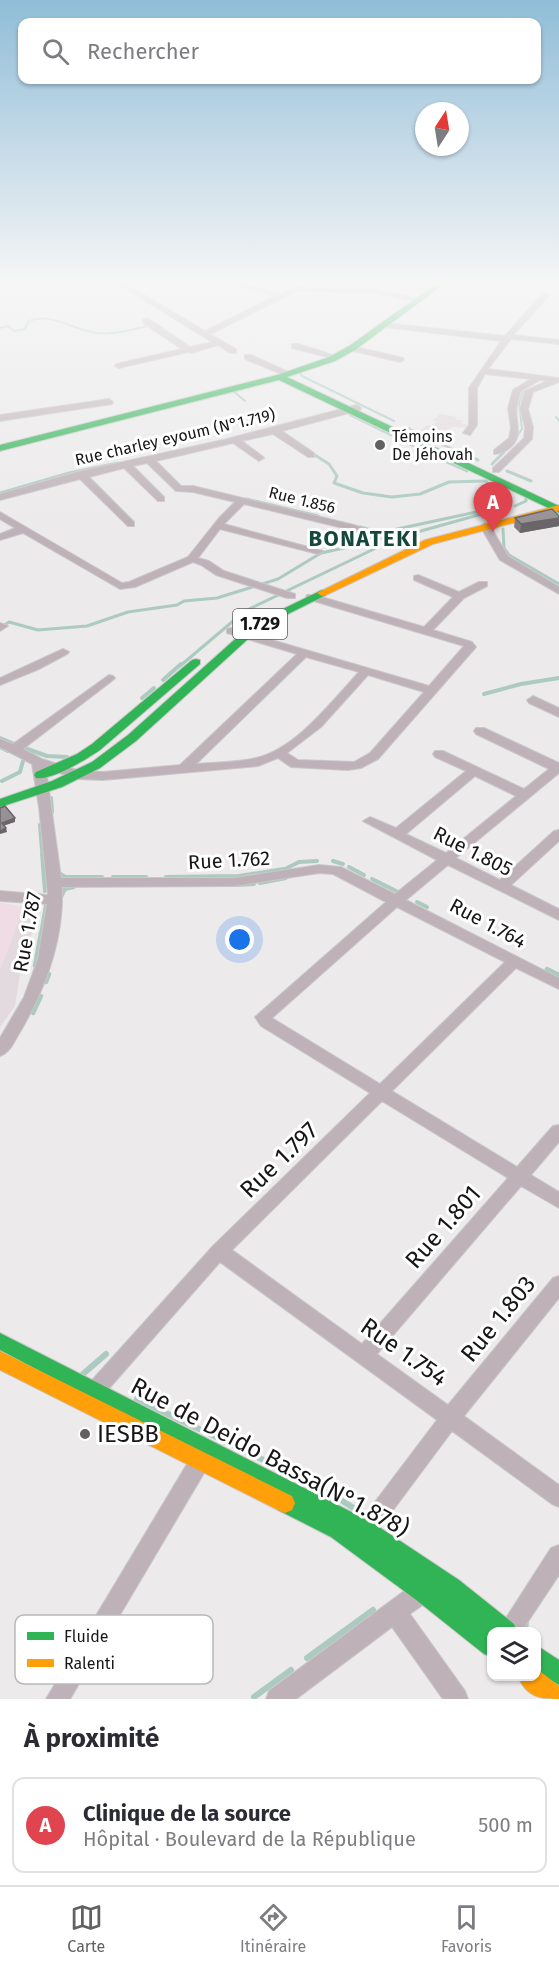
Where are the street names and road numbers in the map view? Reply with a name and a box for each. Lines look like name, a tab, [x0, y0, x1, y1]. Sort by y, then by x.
street label: Rue charley eyoum (N°1.719)	[73, 405, 277, 469]
street label: Rue 1.856	[267, 483, 337, 517]
road number: 1.729	[233, 609, 287, 639]
street label: Rue 1.805	[429, 821, 517, 881]
street label: Rue 1.762	[187, 846, 271, 874]
street label: Rue 1.787	[8, 890, 46, 974]
street label: Rue 1.764	[446, 893, 531, 953]
street label: Rue 1.797	[234, 1116, 324, 1204]
street label: Rue 1.801	[399, 1180, 487, 1274]
street label: Rue 1.803	[455, 1270, 541, 1368]
street label: Rue 1.754	[355, 1312, 453, 1392]
street label: Rue de Deido Bassa(N°1.878)	[126, 1372, 414, 1542]

